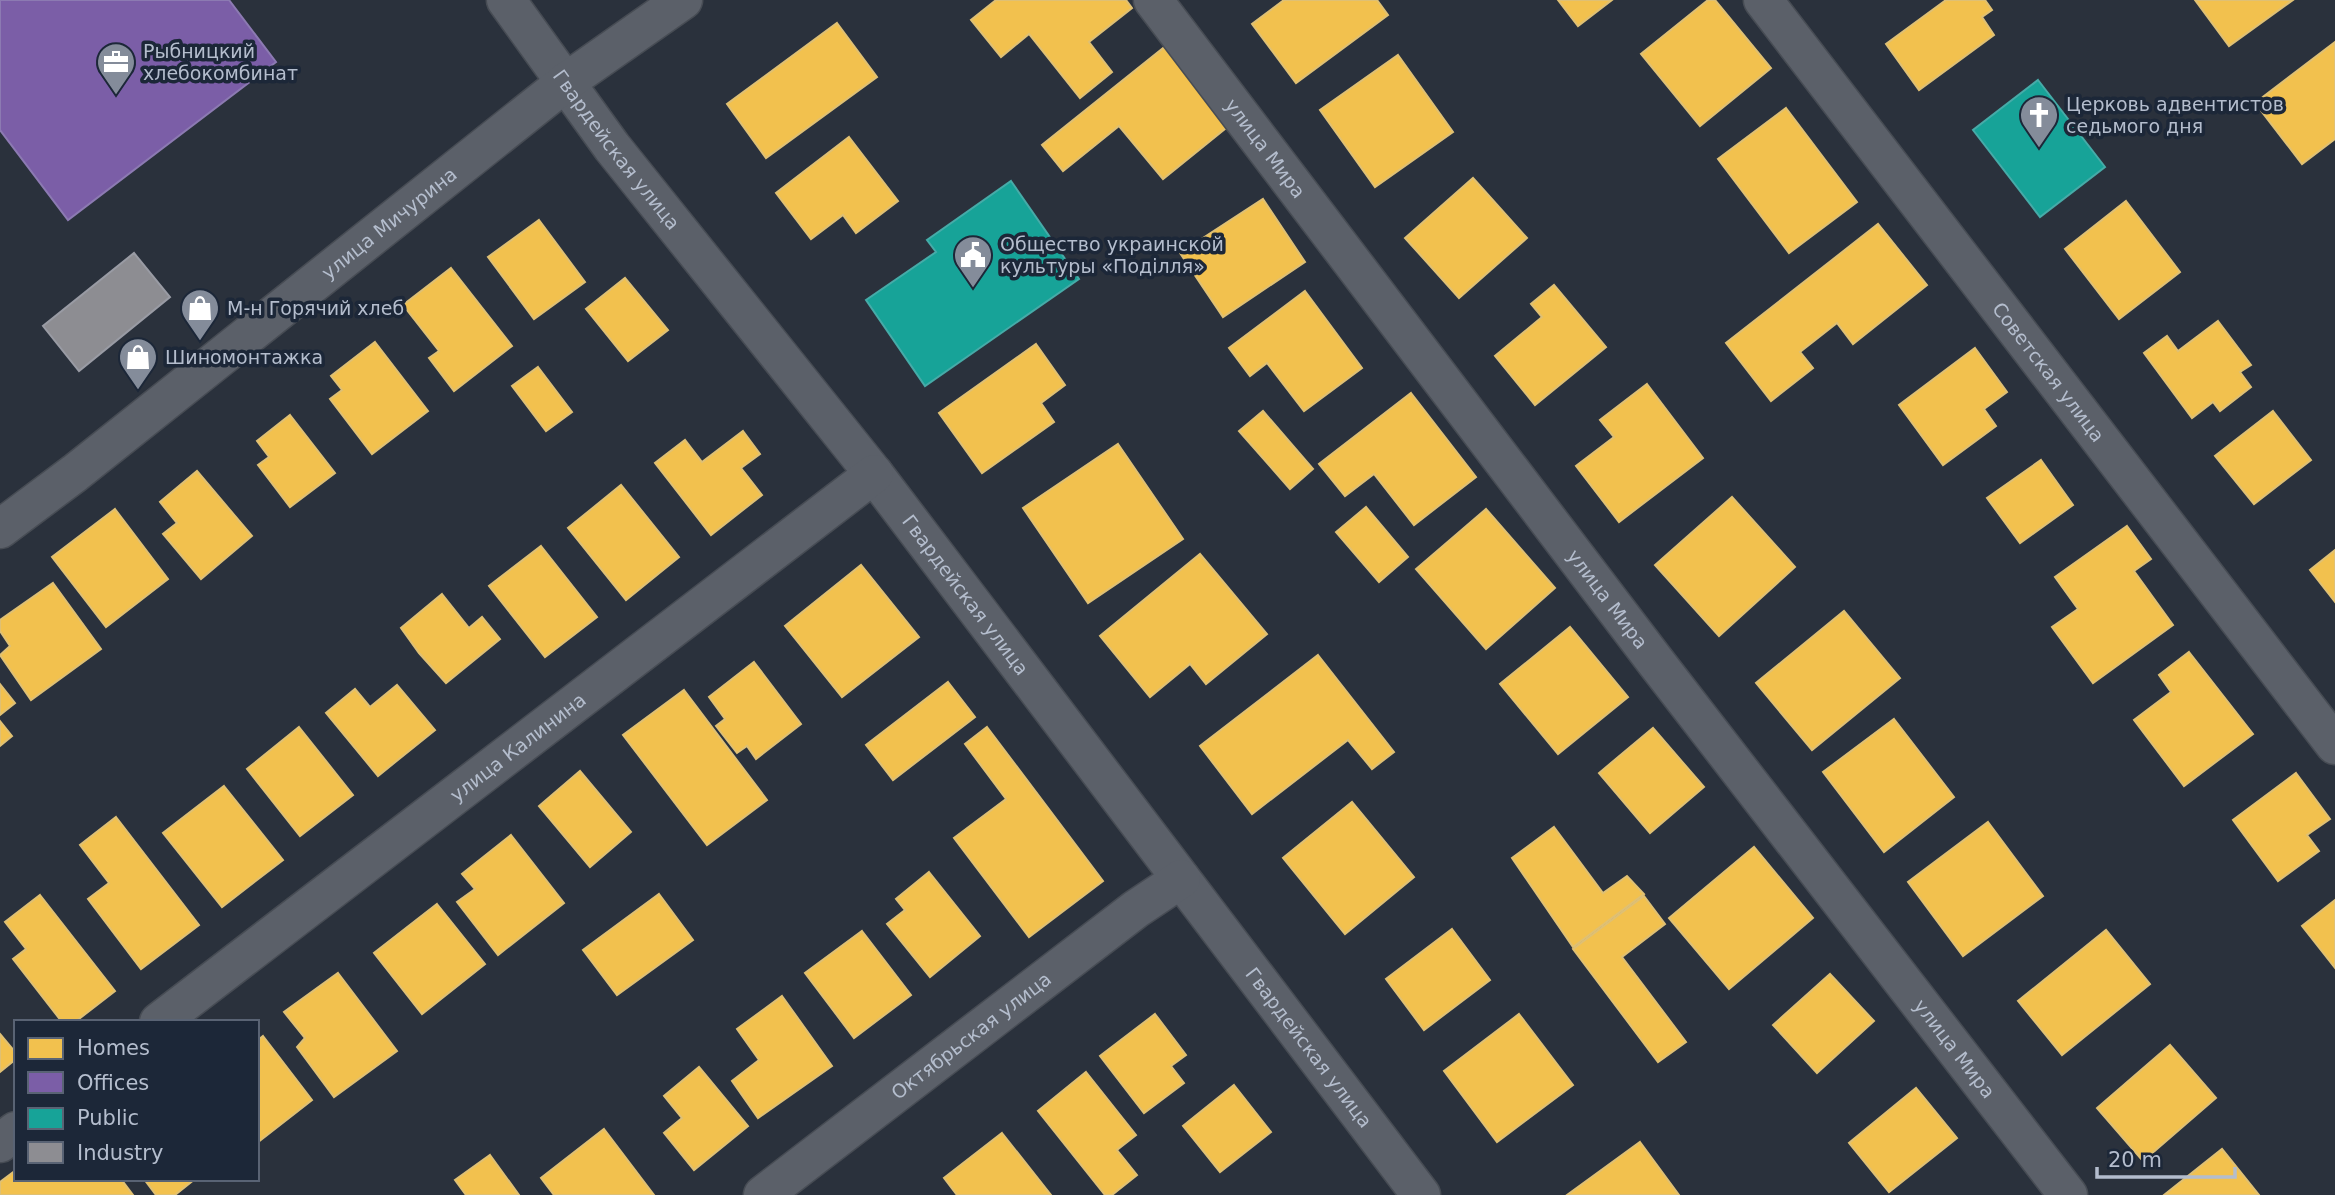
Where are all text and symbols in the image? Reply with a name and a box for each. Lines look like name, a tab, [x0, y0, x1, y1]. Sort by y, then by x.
place label: Рыбницкий хлебокомбинат	[143, 40, 298, 84]
office icon: Рыбницкий хлебокомбинат	[95, 41, 137, 96]
street label: Гвардейская улица	[549, 65, 685, 234]
place label: Церковь адвентистов седьмого дня	[2066, 93, 2284, 137]
street label: улица Мира	[1221, 94, 1310, 202]
church icon: Церковь адвентистов седьмого дня	[2018, 94, 2060, 149]
street label: улица Мичурина	[317, 163, 461, 283]
place label: Общество украинской культуры «Поділля»	[1000, 233, 1224, 277]
public building icon: Общество украинской культуры «Поділля»	[952, 234, 994, 289]
shop icon: М-н Горячий хлеб	[179, 287, 221, 342]
place label: М-н Горячий хлеб	[227, 297, 404, 319]
street label: Советская улица	[1988, 298, 2109, 446]
shop icon: Шиномонтажка	[117, 336, 159, 391]
place label: Шиномонтажка	[165, 346, 323, 368]
street label: Гвардейская улица	[898, 511, 1033, 679]
street label: улица Мира	[1563, 545, 1653, 653]
street label: улица Калинина	[446, 688, 590, 806]
street label: Гвардейская улица	[1241, 963, 1377, 1132]
street label: Октябрьская улица	[887, 967, 1055, 1104]
street label: улица Мира	[1910, 995, 2000, 1102]
legend	[14, 1020, 259, 1181]
text: Homes	[77, 1036, 150, 1060]
text: Offices	[77, 1071, 149, 1095]
text: Public	[77, 1106, 139, 1130]
scale bar	[2097, 1136, 2235, 1180]
text: Industry	[77, 1141, 163, 1165]
text: 20 m	[2108, 1148, 2162, 1172]

